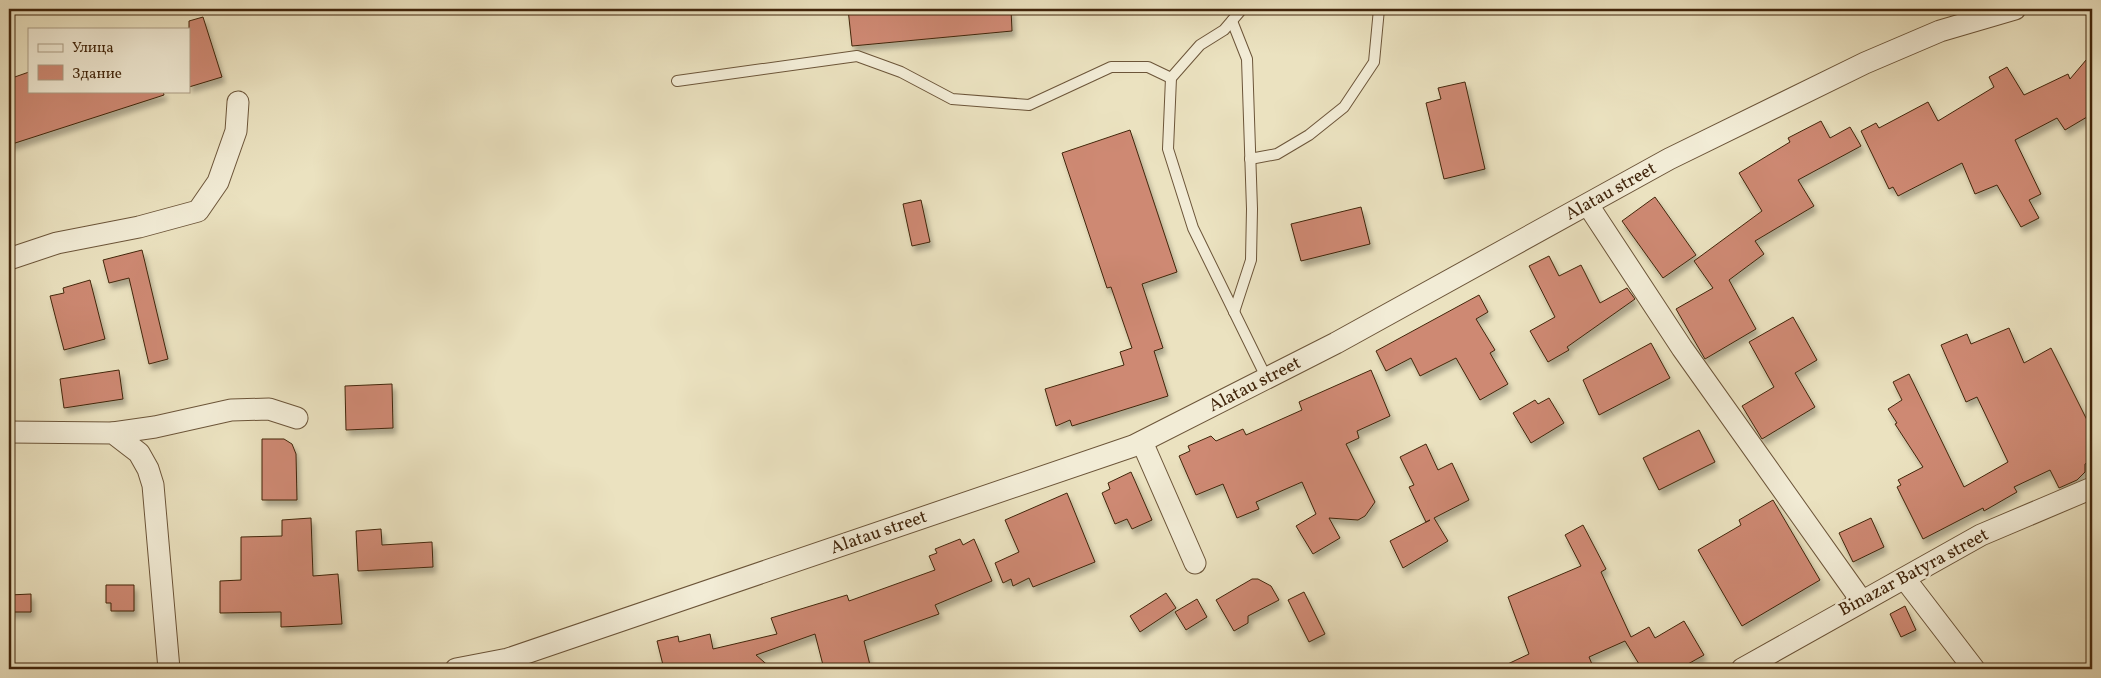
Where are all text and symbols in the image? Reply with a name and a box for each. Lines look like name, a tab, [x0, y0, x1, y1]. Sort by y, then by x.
legend	[28, 28, 190, 92]
text: Улица	[72, 38, 114, 59]
text: Здание	[72, 64, 122, 85]
street label: Alatau street	[1561, 157, 1661, 227]
street label: Alatau street	[1204, 351, 1306, 419]
street label: Alatau street	[827, 505, 931, 561]
street label: Binazar Batyra street	[1835, 523, 1993, 623]

